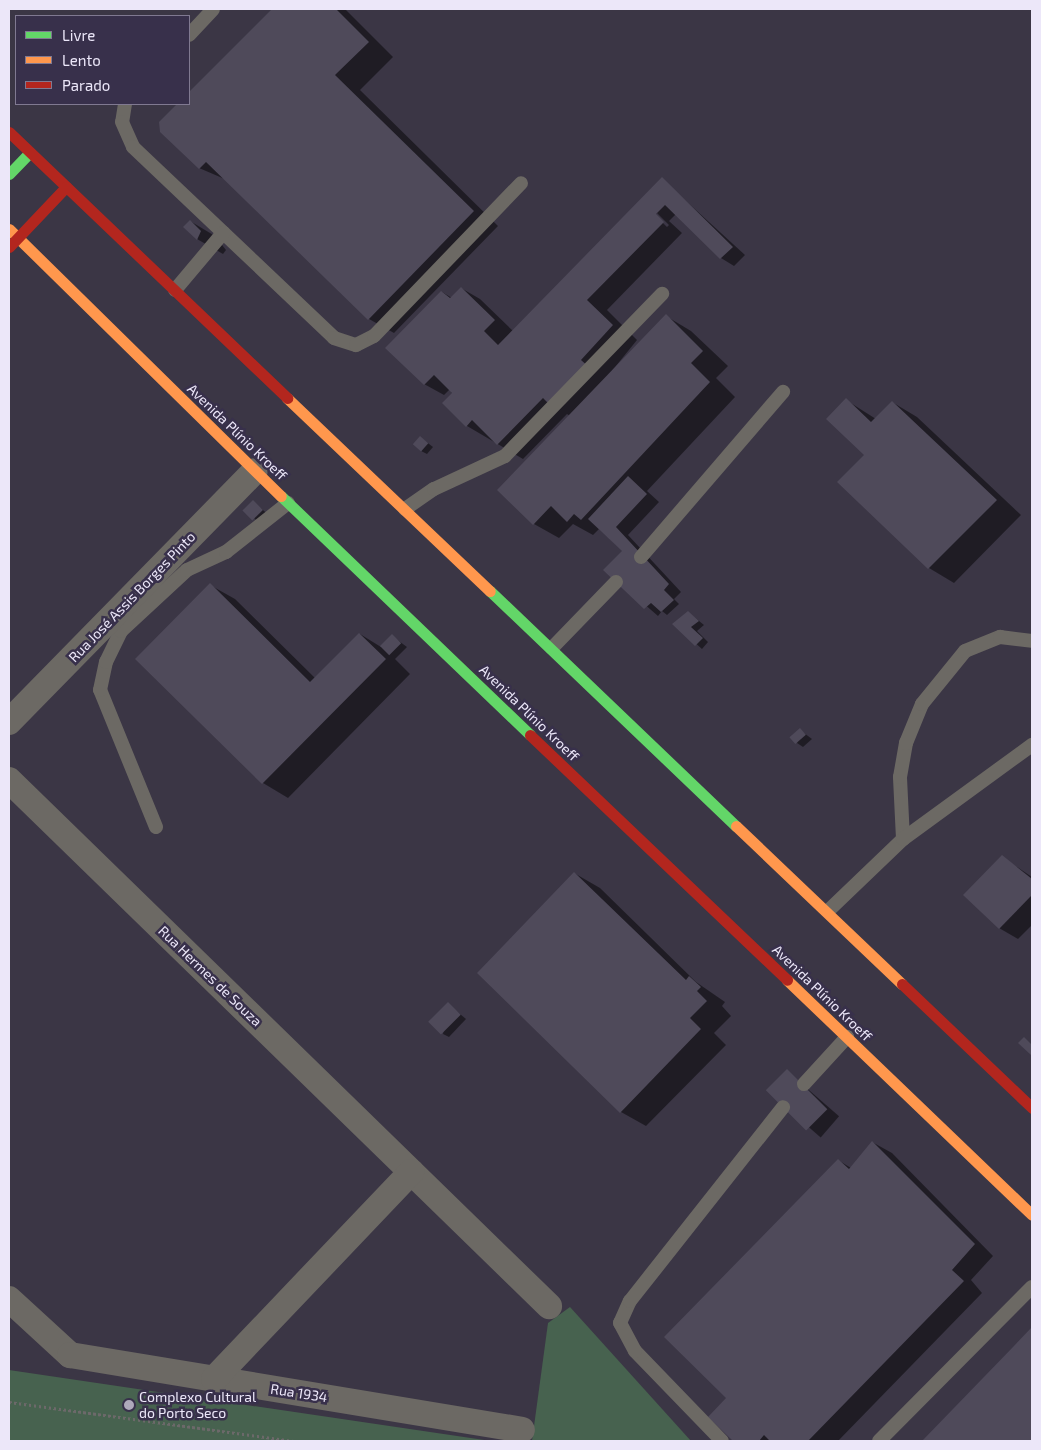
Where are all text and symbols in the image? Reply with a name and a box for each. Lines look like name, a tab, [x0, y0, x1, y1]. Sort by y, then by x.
legend	[15, 15, 190, 105]
text: Livre	[62, 26, 95, 44]
text: Lento	[62, 51, 101, 69]
text: Parado	[62, 76, 110, 94]
street label: Avenida Plínio Kroeff	[184, 380, 290, 484]
street label: Rua José Assis Borges Pinto	[65, 528, 199, 666]
street label: Avenida Plínio Kroeff	[476, 661, 582, 765]
street label: Rua Hermes de Souza	[155, 922, 265, 1030]
street label: Avenida Plínio Kroeff	[769, 941, 875, 1045]
street label: Rua 1934	[269, 1380, 329, 1406]
place label: Complexo Cultural do Porto Seco	[139, 1389, 256, 1421]
marker: Complexo Cultural do Porto Seco	[123, 1399, 135, 1411]

